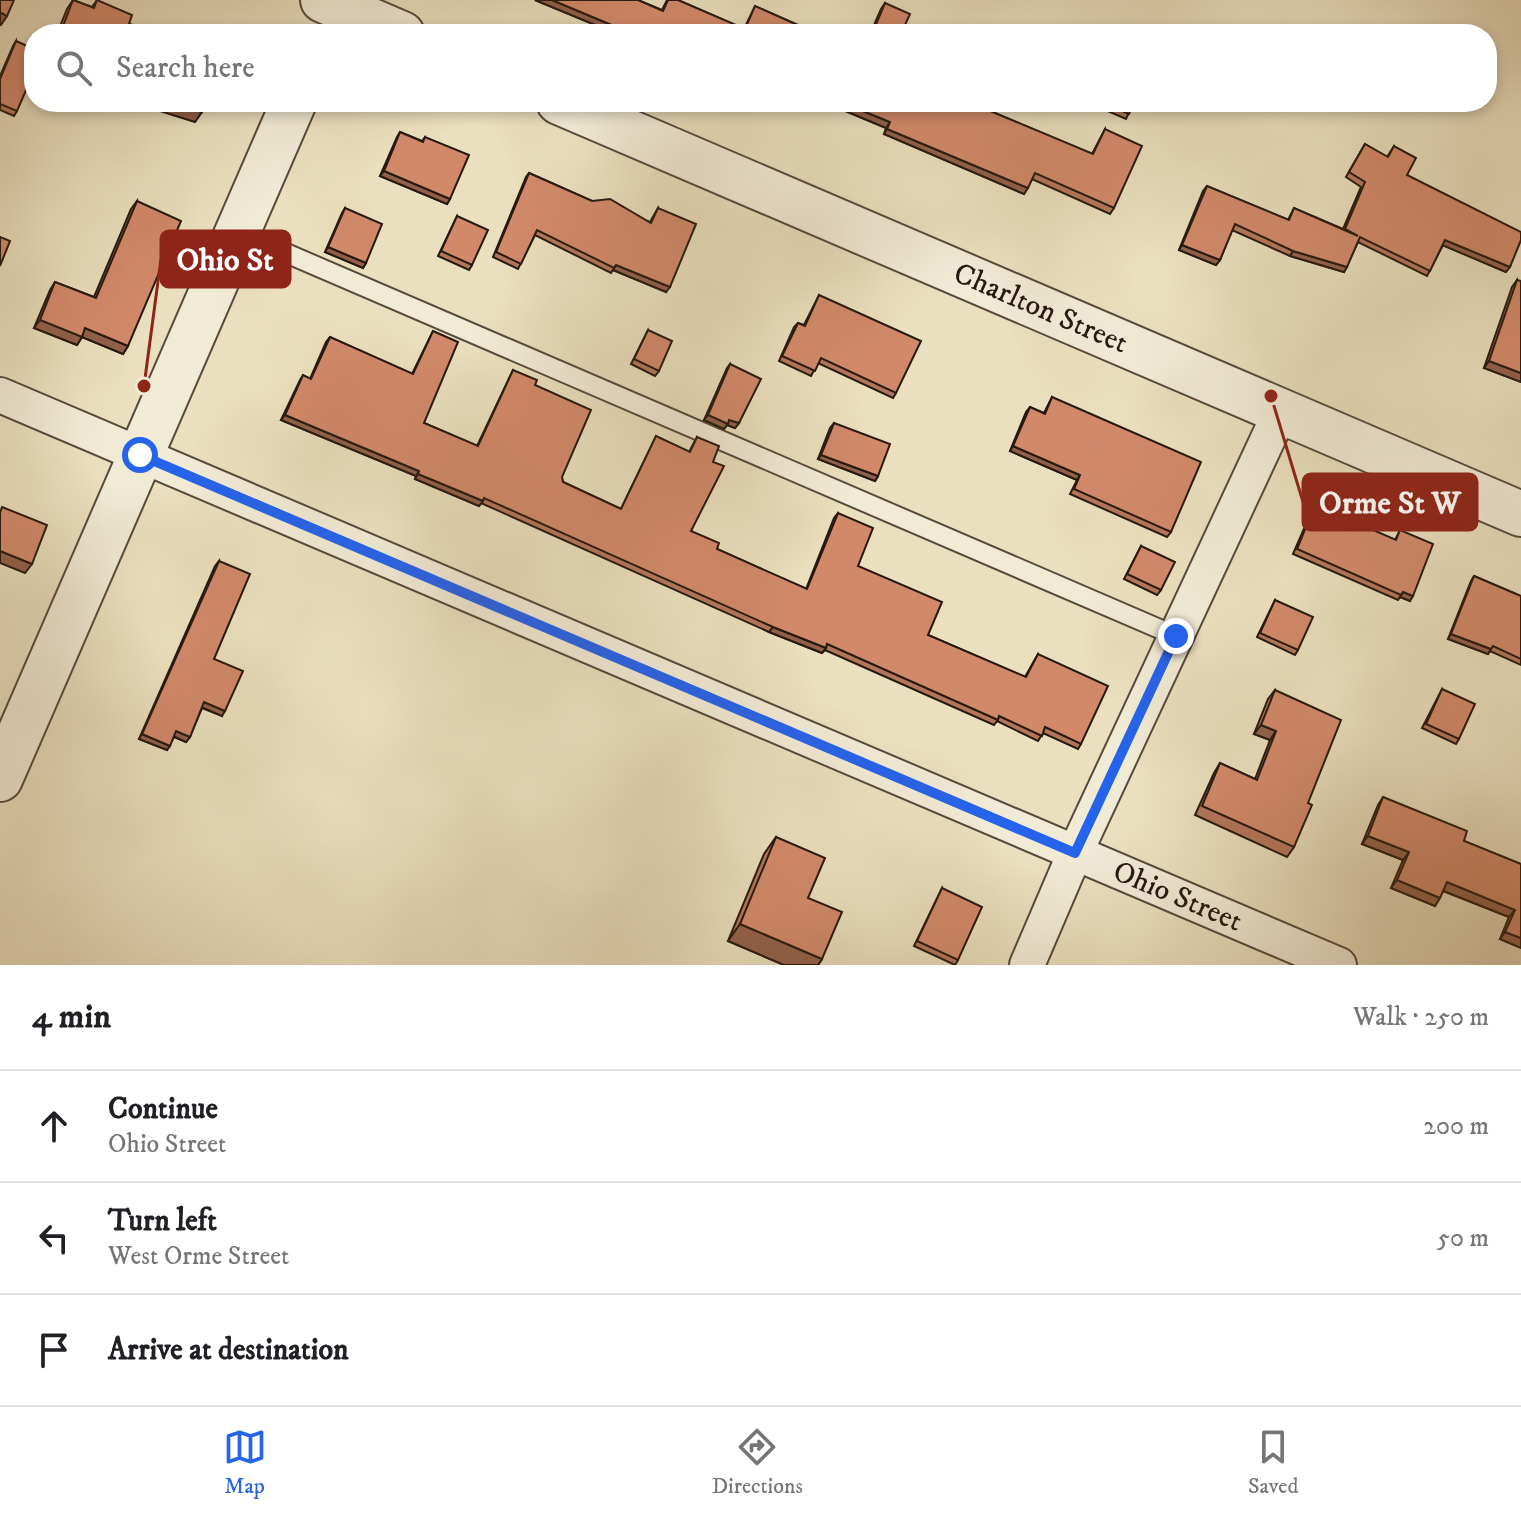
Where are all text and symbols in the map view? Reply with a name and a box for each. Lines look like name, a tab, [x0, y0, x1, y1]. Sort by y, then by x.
search box	[24, 24, 1497, 112]
icon: search	[52, 46, 96, 90]
text: Search here	[116, 50, 255, 87]
callout: Ohio St	[161, 231, 290, 287]
text: Ohio St	[177, 241, 274, 281]
street label: Charlton Street	[948, 255, 1133, 362]
route start	[122, 437, 158, 473]
callout: Orme St W	[1303, 474, 1477, 530]
text: Orme St W	[1319, 484, 1463, 524]
route end	[1158, 618, 1194, 654]
street label: Ohio Street	[1108, 853, 1248, 940]
text: 4 min	[32, 996, 111, 1038]
text: Walk · 250 m	[1353, 1001, 1489, 1034]
text: Continue	[108, 1091, 218, 1128]
icon: ahead	[32, 1104, 76, 1148]
text: 200 m	[1423, 1110, 1489, 1143]
text: Ohio Street	[108, 1128, 226, 1161]
text: Turn left	[108, 1203, 217, 1240]
icon: left	[32, 1216, 76, 1260]
text: 50 m	[1437, 1222, 1489, 1255]
text: West Orme Street	[108, 1240, 289, 1273]
icon: arrive	[32, 1328, 76, 1372]
text: Arrive at destination	[108, 1332, 349, 1369]
tab: Map	[223, 1425, 267, 1500]
tab: Directions	[712, 1425, 803, 1500]
tab: Saved	[1248, 1425, 1298, 1500]

